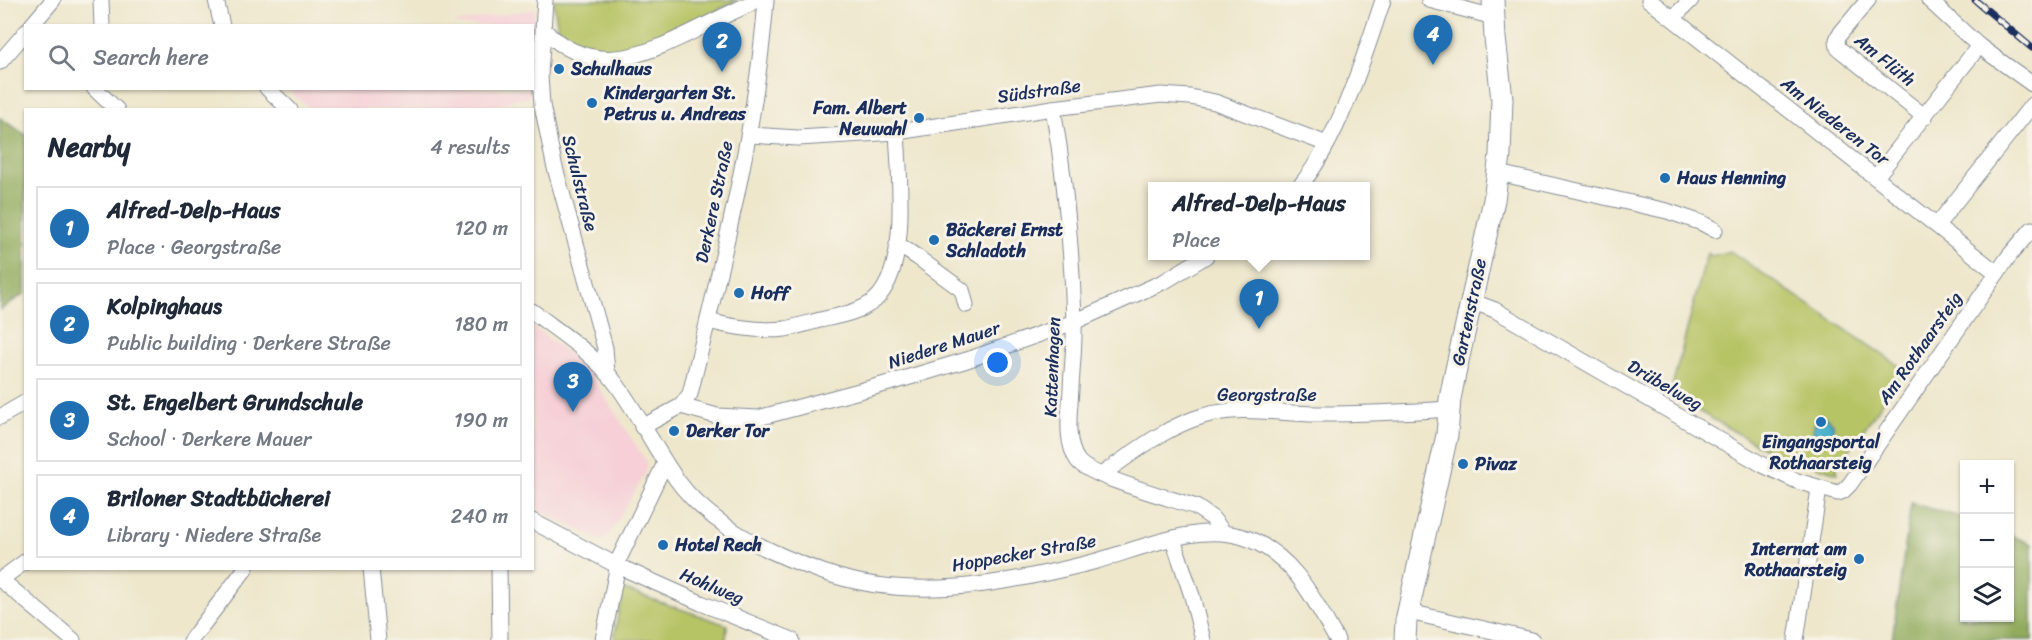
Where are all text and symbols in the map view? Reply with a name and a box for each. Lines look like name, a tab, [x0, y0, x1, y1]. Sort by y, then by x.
pin: 4	[1414, 16, 1452, 65]
pin: 2	[702, 22, 742, 72]
search box	[24, 24, 534, 90]
street label: Am Flüth	[1846, 24, 1923, 95]
text: Search here	[93, 38, 209, 77]
icon: search	[45, 41, 78, 74]
place label: Schulhaus	[570, 53, 653, 85]
marker: Schulhaus	[552, 62, 566, 76]
street label: Am Niederen Tor	[1773, 67, 1898, 175]
street label: Südstraße	[995, 69, 1083, 113]
place label: Kindergarten St. Petrus u. Andreas	[603, 77, 747, 130]
place label: Fam. Albert Neuwahl	[812, 92, 908, 145]
marker: Kindergarten St. Petrus u. Andreas	[585, 96, 599, 110]
marker: Fam. Albert Neuwahl	[912, 111, 926, 125]
text: Nearby	[48, 124, 130, 170]
text: 4 results	[430, 130, 510, 165]
street label: Schulstraße	[553, 132, 607, 235]
street label: Derkere Straße	[685, 138, 743, 266]
place label: Haus Henning	[1676, 162, 1786, 194]
marker: Haus Henning	[1658, 171, 1672, 185]
popup	[1148, 182, 1370, 260]
text: Alfred-Delp-Haus	[1172, 184, 1346, 223]
text: Alfred-Delp-Haus	[107, 191, 280, 230]
text: 1	[65, 211, 74, 246]
text: 120 m	[455, 211, 508, 246]
place label: Bäckerei Ernst Schladoth	[945, 214, 1063, 267]
text: Place	[1172, 223, 1220, 258]
text: Place · Georgstraße	[107, 230, 281, 265]
marker: Bäckerei Ernst Schladoth	[927, 233, 941, 247]
street label: Gartenstraße	[1442, 255, 1496, 369]
place label: Hoff	[750, 277, 792, 309]
pin: 1	[1240, 280, 1278, 329]
street label: Am Rothaarsteig	[1868, 285, 1971, 412]
marker: Hoff	[732, 286, 746, 300]
text: Kolpinghaus	[107, 287, 222, 326]
text: 2	[64, 307, 75, 342]
text: 180 m	[454, 307, 508, 342]
street label: Niedere Mauer	[884, 311, 1006, 378]
street label: Kattenhagen	[1034, 316, 1070, 418]
text: Public building · Derkere Straße	[107, 326, 391, 361]
your location	[983, 348, 1012, 377]
street label: Drübelweg	[1621, 350, 1709, 420]
pin: 3	[554, 362, 592, 412]
street label: Georgstraße	[1217, 379, 1317, 411]
text: St. Engelbert Grundschule	[107, 383, 363, 422]
text: 3	[64, 403, 75, 438]
text: 190 m	[454, 403, 508, 438]
place label: Derker Tor	[686, 415, 771, 447]
marker: Eingangsportal Rothaarsteig	[1814, 415, 1828, 429]
text: School · Derkere Mauer	[107, 422, 311, 457]
marker: Derker Tor	[667, 424, 681, 438]
place label: Eingangsportal Rothaarsteig	[1762, 426, 1881, 479]
place label: Pivaz	[1475, 448, 1518, 480]
marker: Pivaz	[1456, 457, 1470, 471]
map controls	[1960, 460, 2014, 622]
button: +	[1960, 460, 2014, 514]
text: Briloner Stadtbücherei	[107, 479, 330, 518]
text: 4	[63, 499, 76, 534]
text: 240 m	[451, 499, 508, 534]
button: −	[1960, 514, 2014, 568]
text: Library · Niedere Straße	[107, 518, 321, 553]
street label: Hoppecker Straße	[949, 525, 1099, 581]
place label: Hotel Rech	[674, 529, 762, 561]
place label: Internat am Rothaarsteig	[1744, 533, 1847, 586]
marker: Hotel Rech	[656, 538, 670, 552]
marker: Internat am Rothaarsteig	[1852, 552, 1866, 566]
street label: Hohlweg	[675, 558, 749, 614]
button: layers	[1960, 568, 2014, 622]

